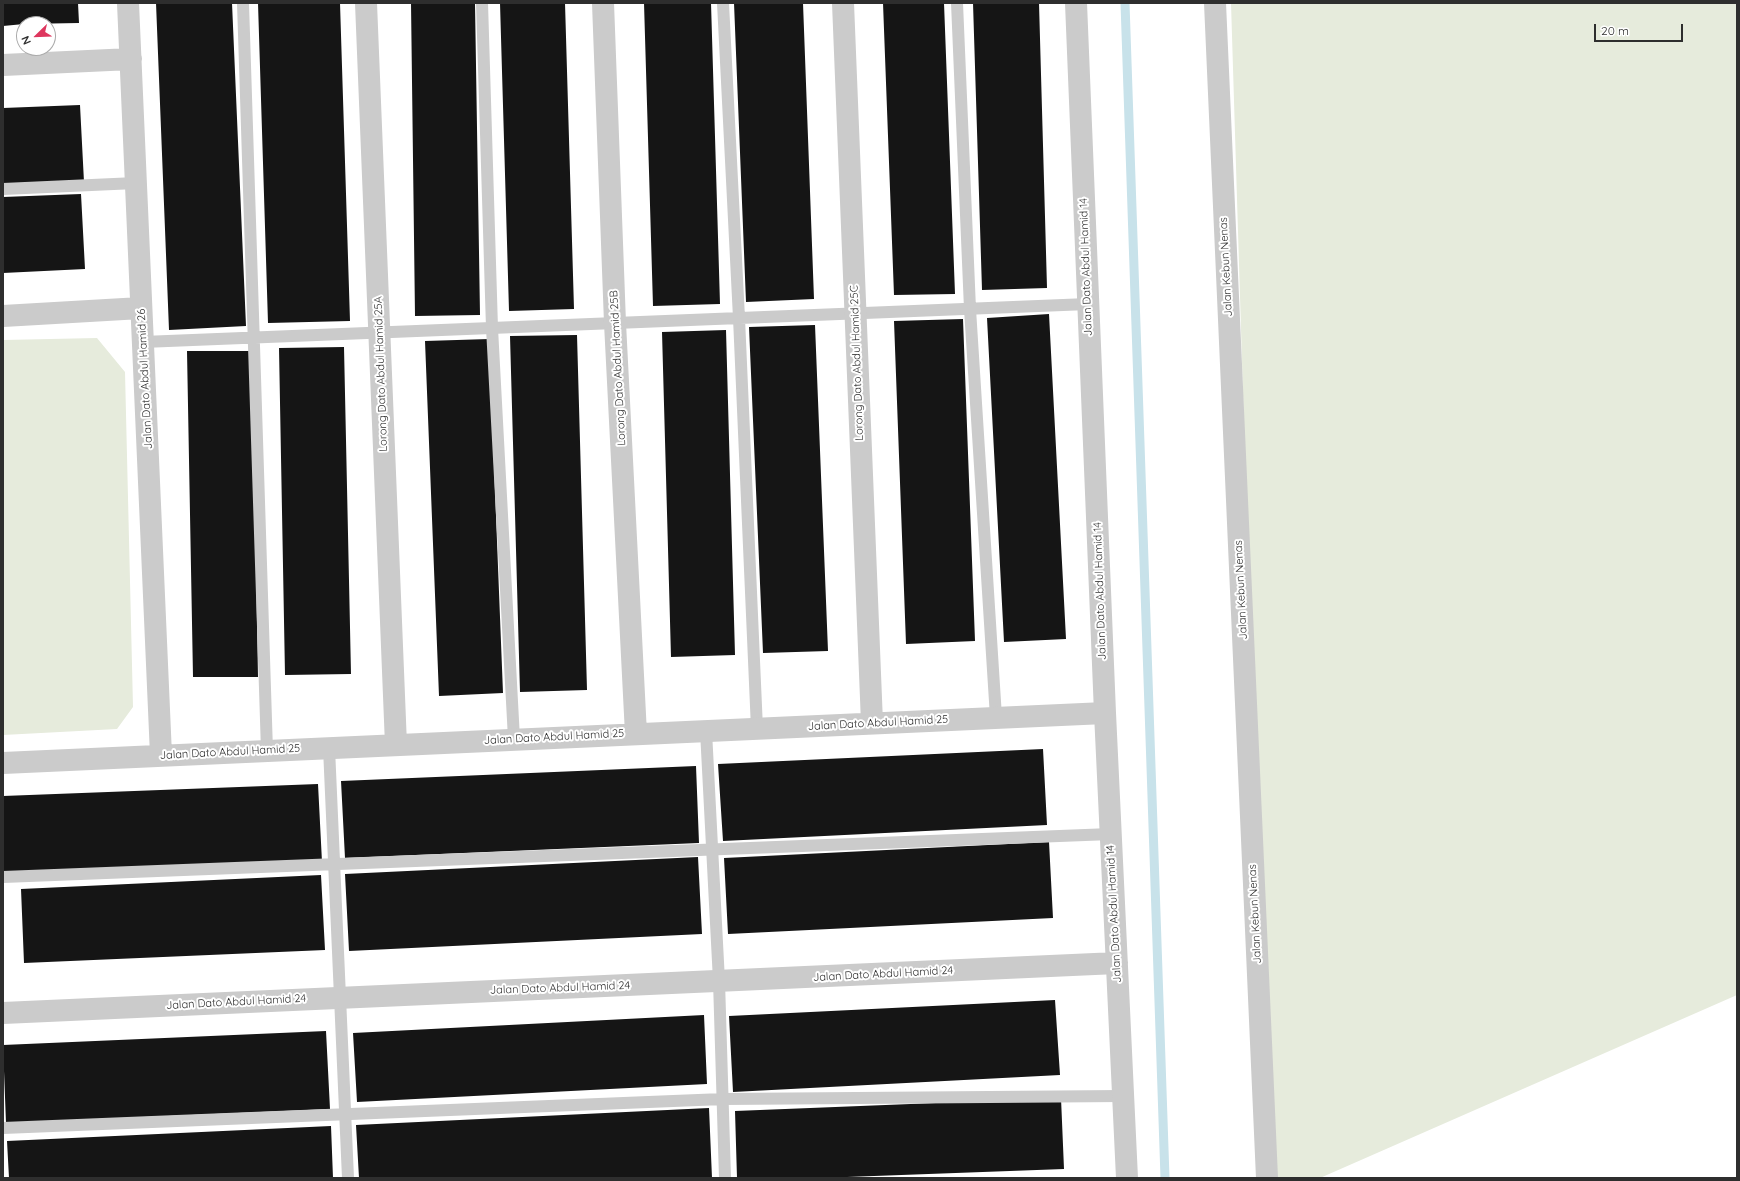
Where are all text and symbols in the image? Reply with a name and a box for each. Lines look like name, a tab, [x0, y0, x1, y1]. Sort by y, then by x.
north arrow	[16, 16, 56, 56]
scale bar	[1596, 16, 1685, 42]
text: 20 m	[1601, 23, 1629, 38]
text: N	[18, 34, 34, 47]
street label: Jalan Dato Abdul Hamid 14	[1077, 198, 1095, 336]
street label: Jalan Kebun Nenas	[1217, 217, 1235, 317]
street label: Lorong Dato Abdul Hamid 25C	[848, 285, 866, 441]
street label: Lorong Dato Abdul Hamid 25B	[607, 290, 629, 446]
street label: Lorong Dato Abdul Hamid 25A	[372, 296, 390, 452]
street label: Jalan Dato Abdul Hamid 26	[135, 309, 155, 449]
street label: Jalan Dato Abdul Hamid 14	[1091, 522, 1109, 660]
street label: Jalan Kebun Nenas	[1232, 540, 1250, 640]
street label: Jalan Dato Abdul Hamid 25	[807, 713, 949, 733]
street label: Jalan Dato Abdul Hamid 25	[483, 727, 625, 747]
street label: Jalan Dato Abdul Hamid 25	[159, 742, 301, 762]
street label: Jalan Dato Abdul Hamid 14	[1104, 845, 1124, 983]
street label: Jalan Kebun Nenas	[1246, 864, 1264, 964]
street label: Jalan Dato Abdul Hamid 24	[813, 964, 953, 984]
street label: Jalan Dato Abdul Hamid 24	[490, 979, 630, 997]
street label: Jalan Dato Abdul Hamid 24	[166, 992, 306, 1012]

